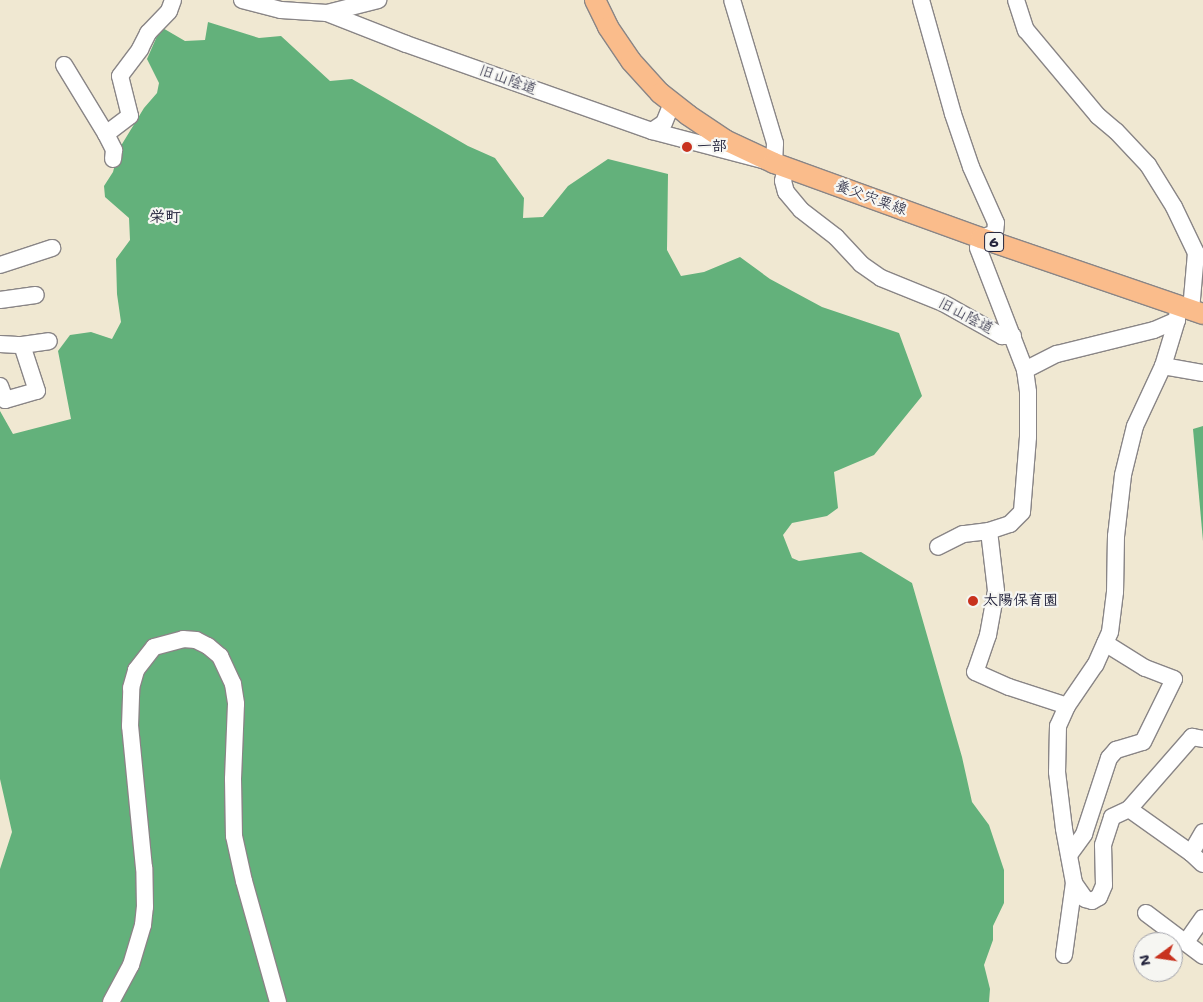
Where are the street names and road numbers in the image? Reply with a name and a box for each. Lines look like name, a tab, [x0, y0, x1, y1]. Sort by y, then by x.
street label: 旧山陰道	[477, 61, 539, 99]
street label: 養父宍粟線	[833, 177, 909, 219]
road number: 6	[984, 230, 1004, 253]
street label: 旧山陰道	[935, 294, 997, 338]

